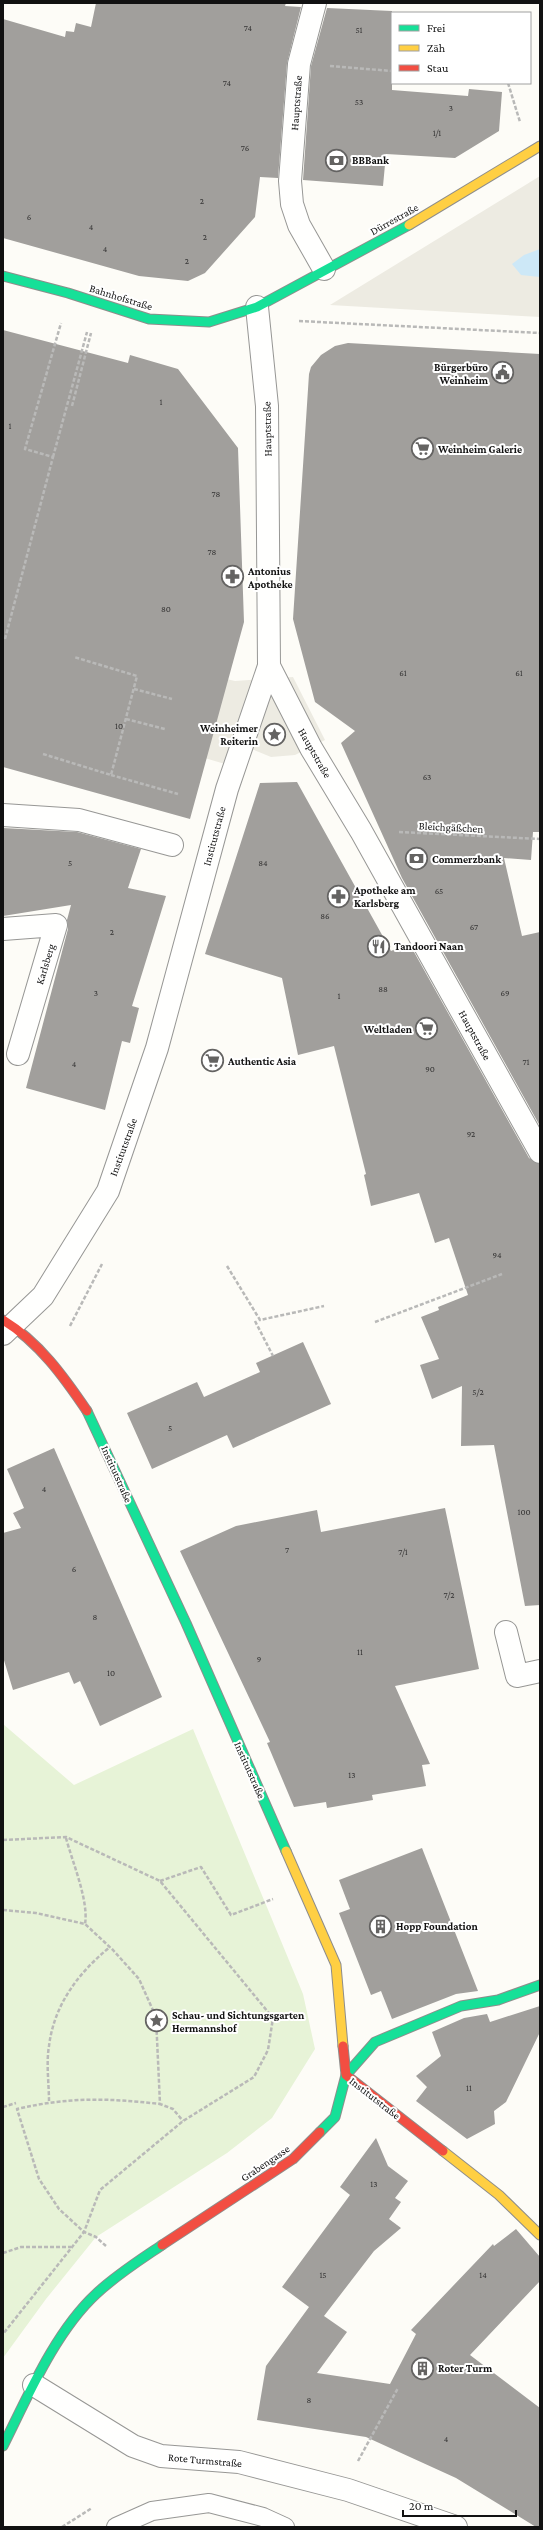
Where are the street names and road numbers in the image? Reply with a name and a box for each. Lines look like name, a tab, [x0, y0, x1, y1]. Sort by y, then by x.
street label: Hauptstraße	[288, 75, 305, 131]
street label: Dürrestraße	[368, 201, 420, 237]
street label: Bahnhofstraße	[88, 282, 154, 312]
street label: Hauptstraße	[261, 401, 274, 457]
street label: Hauptstraße	[295, 726, 334, 781]
street label: Institutstraße	[200, 805, 228, 867]
street label: Bleichgäßchen	[418, 819, 484, 836]
street label: Karlsberg	[33, 942, 58, 986]
street label: Hauptstraße	[456, 1008, 494, 1063]
street label: Institutstraße	[107, 1116, 139, 1178]
street label: Institutstraße	[99, 1444, 135, 1504]
street label: Institutstraße	[232, 1740, 268, 1800]
street label: Institutstraße	[347, 2075, 403, 2122]
street label: Grabengasse	[238, 2142, 292, 2184]
street label: Rote Turmstraße	[168, 2451, 243, 2469]

